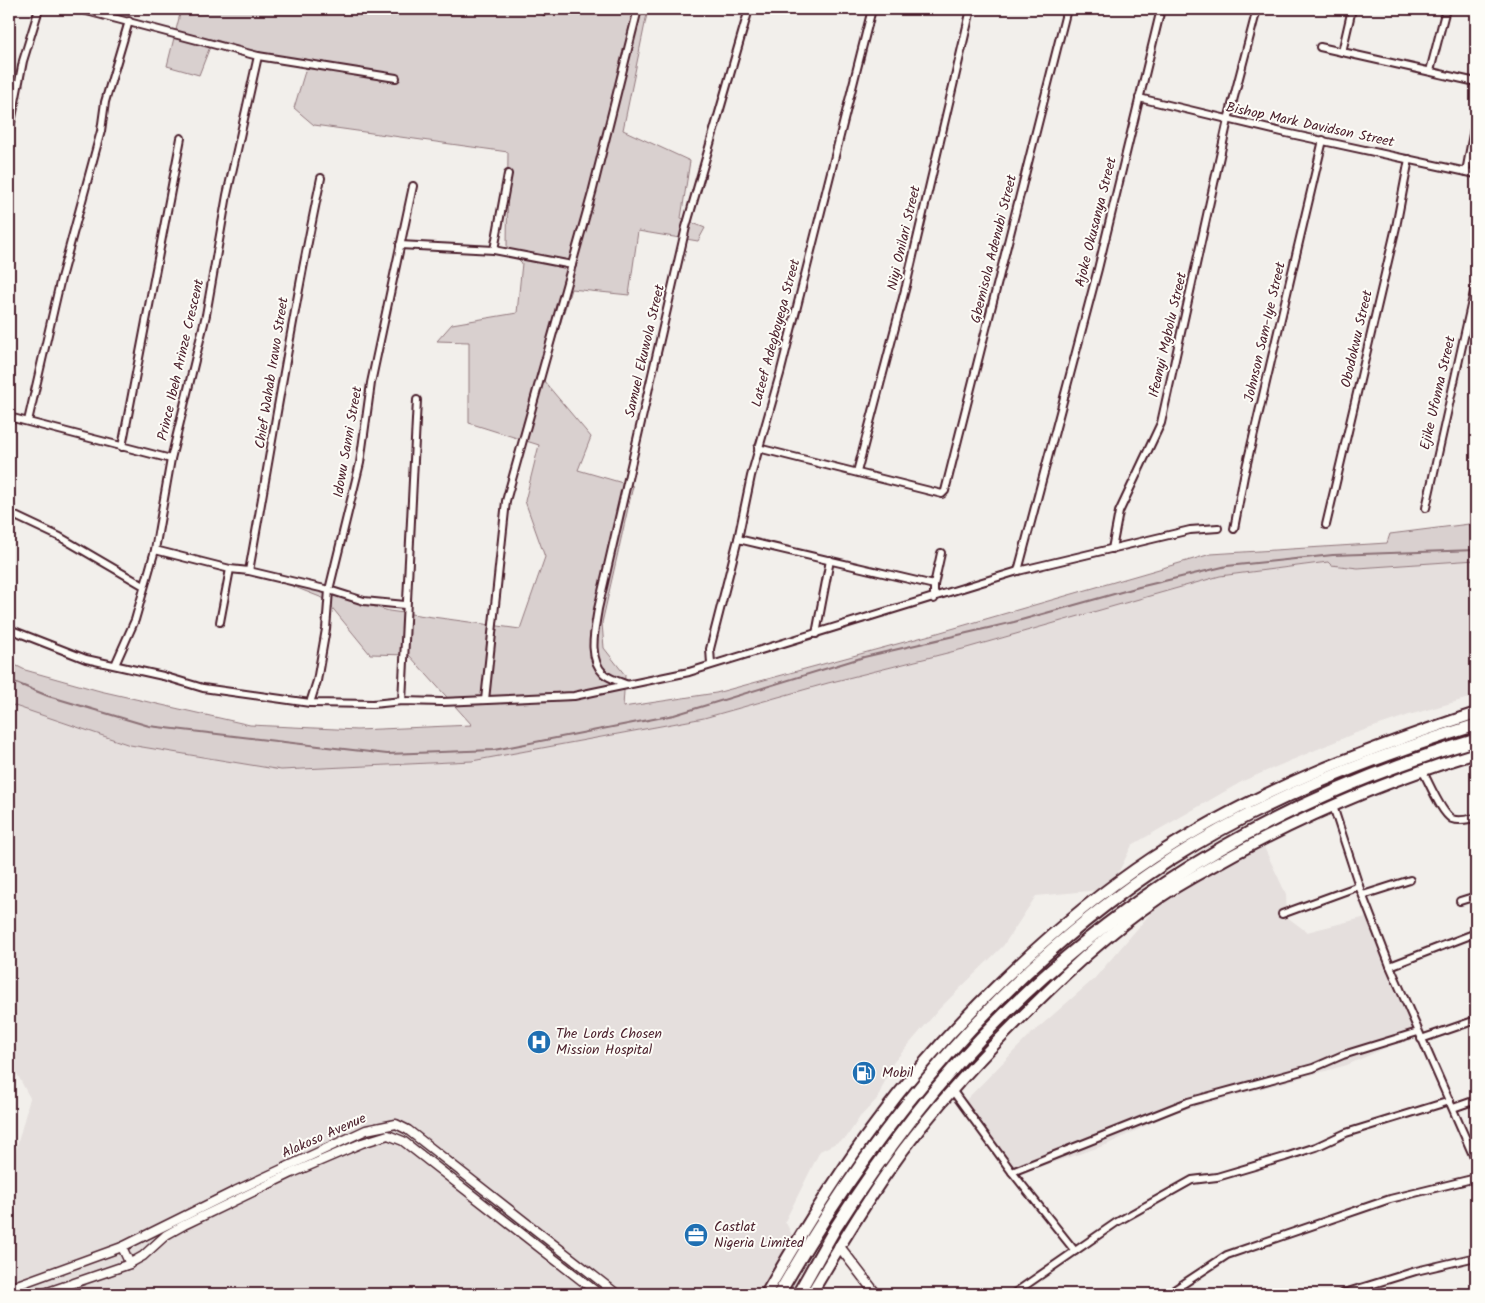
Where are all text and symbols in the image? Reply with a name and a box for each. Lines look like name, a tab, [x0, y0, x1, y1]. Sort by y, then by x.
street label: Bishop Mark Davidson Street	[1224, 96, 1397, 154]
street label: Ajoke Okusanya Street	[1069, 154, 1123, 289]
street label: Gbemisola Adenubi Street	[965, 172, 1023, 326]
street label: Niyi Onilari Street	[881, 183, 927, 292]
street label: Lateef Adegboyega Street	[746, 256, 807, 409]
street label: Johnson Sam-Iye Street	[1238, 259, 1292, 404]
street label: Ifeanyi Mgbolu Street	[1143, 270, 1193, 400]
street label: Prince Ibeh Arinze Crescent	[152, 277, 210, 443]
street label: Samuel Ekuwola Street	[619, 282, 671, 420]
street label: Obodokwu Street	[1335, 288, 1379, 390]
street label: Chief Wahab Irawo Street	[249, 295, 295, 450]
street label: Ejike Ufonna Street	[1414, 333, 1462, 452]
street label: Idowu Sanni Street	[327, 384, 369, 499]
place label: The Lords Chosen Mission Hospital	[556, 1023, 662, 1061]
hospital icon: The Lords Chosen Mission Hospital	[526, 1029, 552, 1055]
fuel station icon: Mobil	[851, 1060, 877, 1086]
place label: Mobil	[882, 1062, 914, 1084]
street label: Alakoso Avenue	[278, 1107, 370, 1164]
place label: Castlat Nigeria Limited	[714, 1216, 805, 1254]
office icon: Castlat Nigeria Limited	[683, 1222, 709, 1248]

